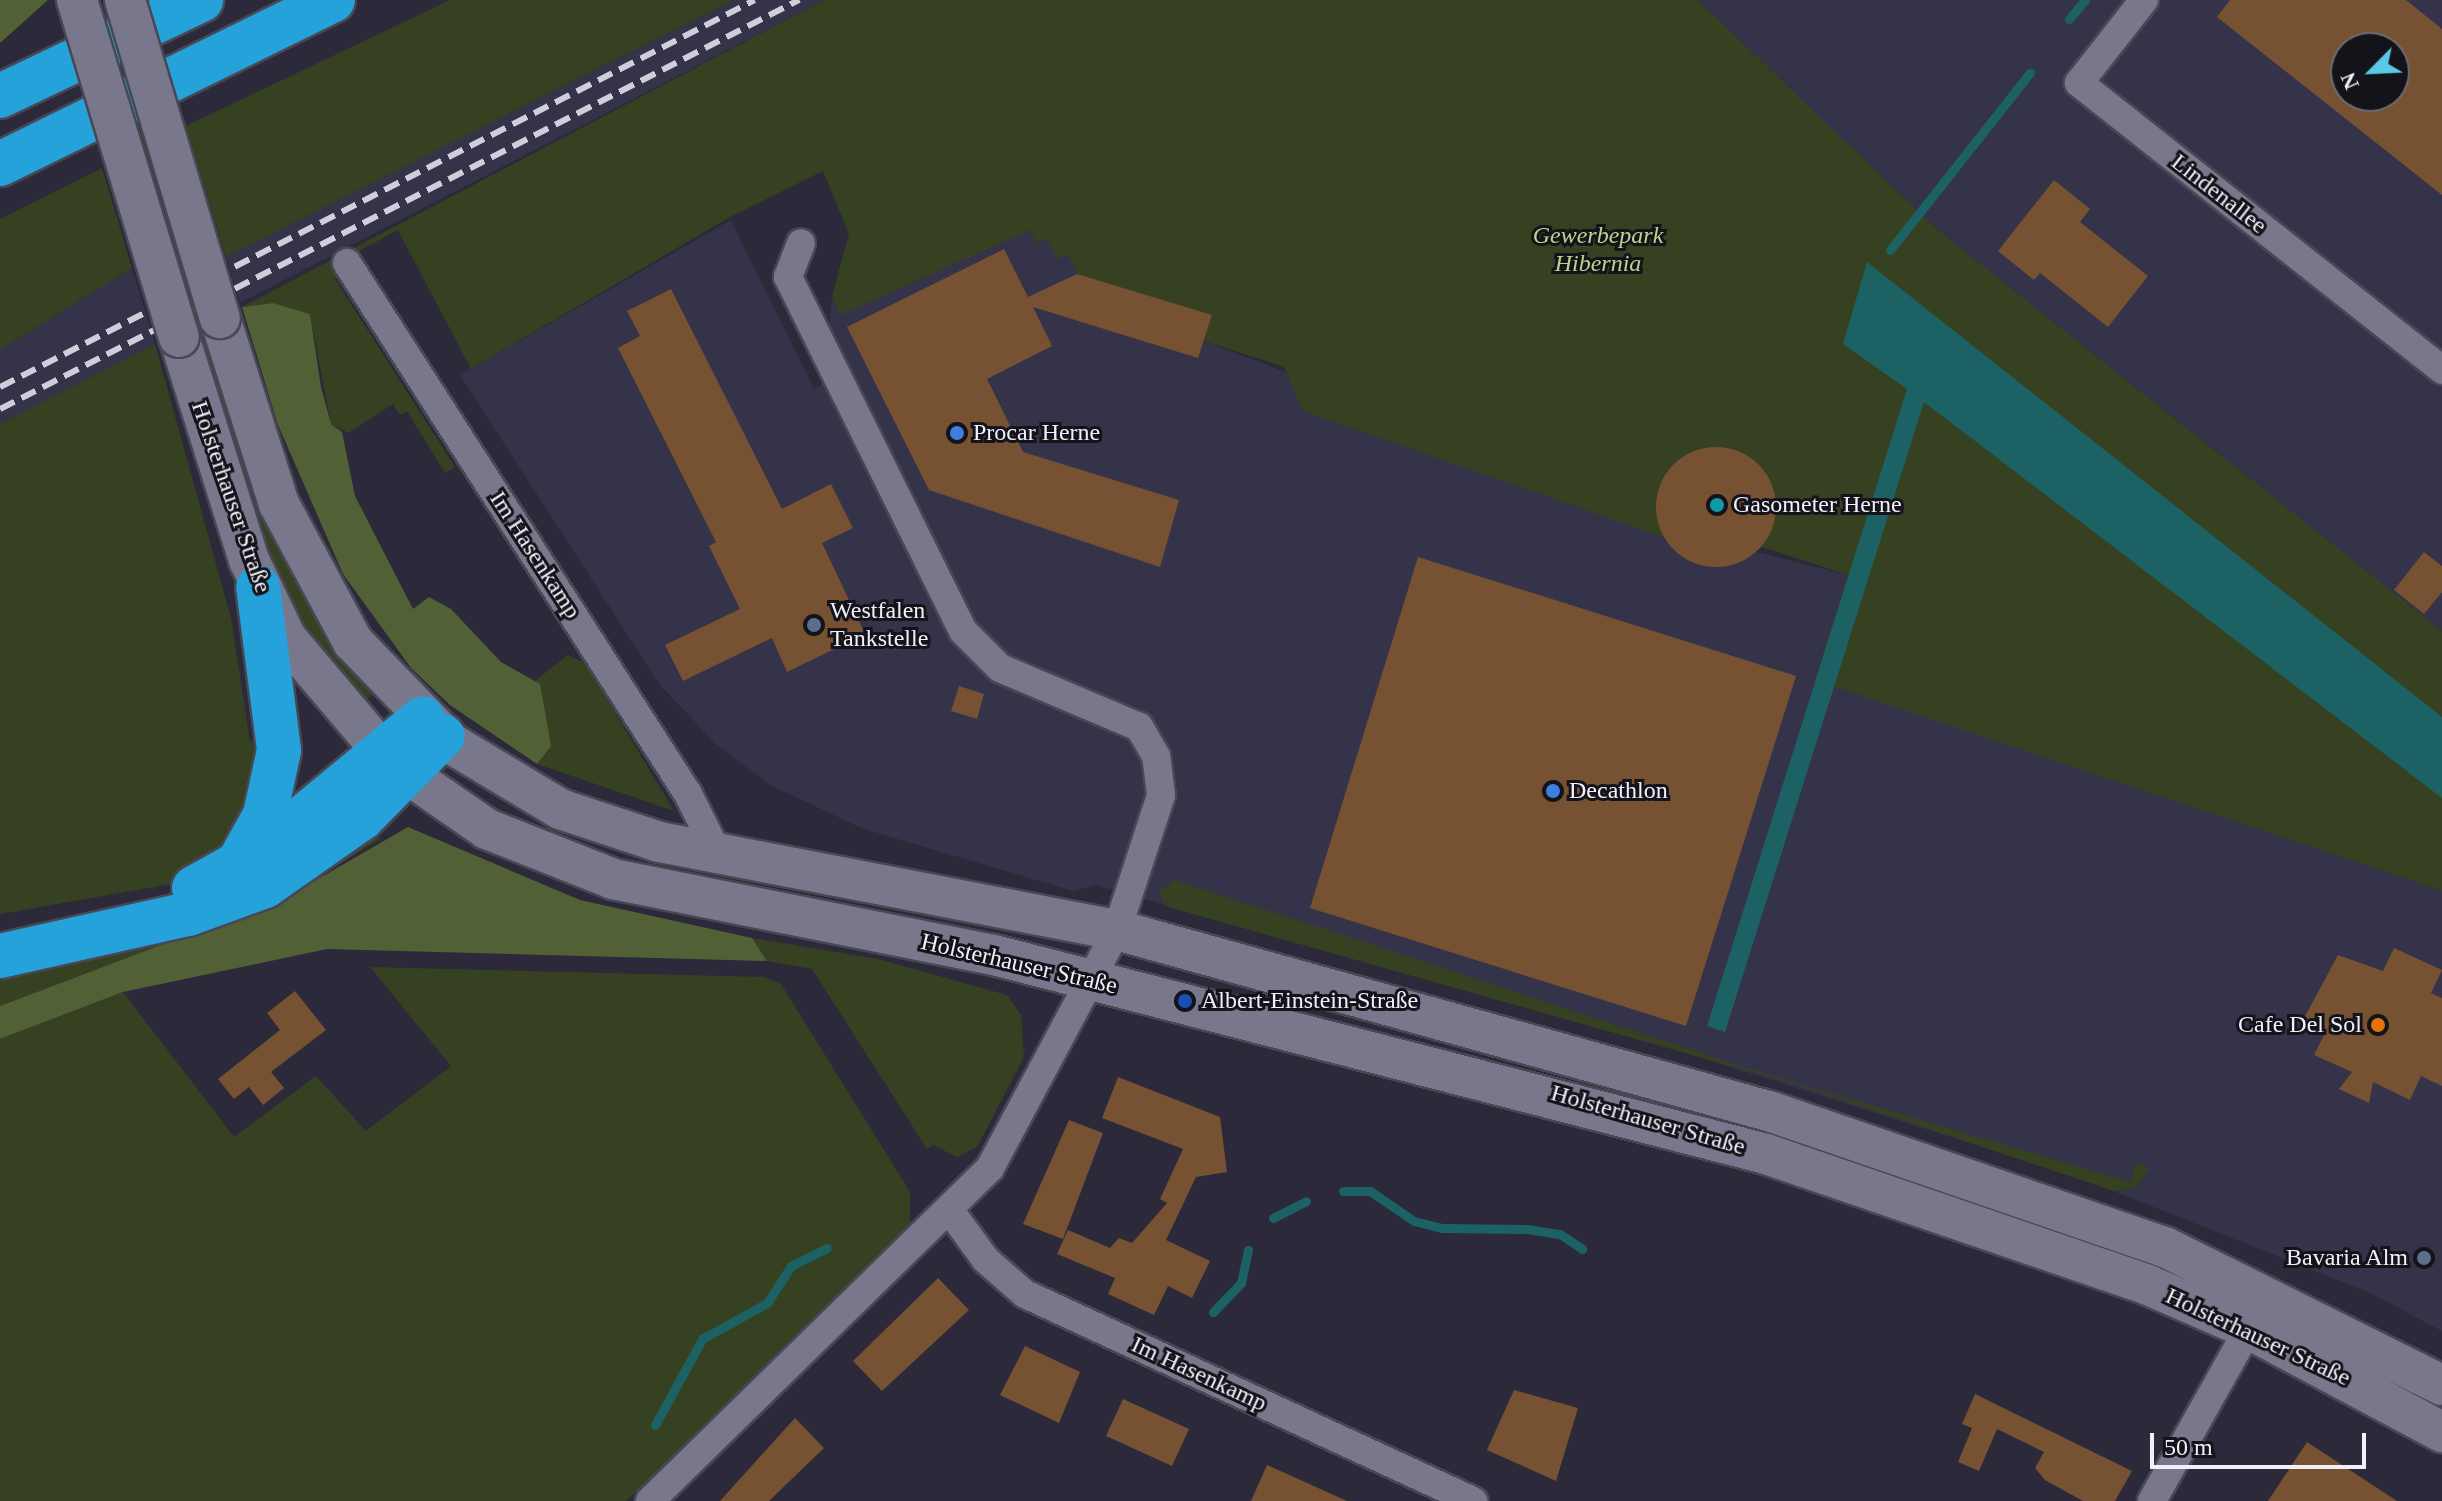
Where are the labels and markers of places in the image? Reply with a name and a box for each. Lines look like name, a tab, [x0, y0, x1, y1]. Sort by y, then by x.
place label: Procar Herne	[973, 419, 1100, 447]
marker: Procar Herne	[948, 424, 966, 442]
place label: Gasometer Herne	[1733, 491, 1902, 519]
marker: Gasometer Herne	[1708, 496, 1726, 514]
place label: Westfalen Tankstelle	[830, 597, 928, 653]
marker: Westfalen Tankstelle	[805, 616, 823, 634]
place label: Decathlon	[1569, 777, 1668, 805]
marker: Decathlon	[1544, 782, 1562, 800]
place label: Albert-Einstein-Straße	[1201, 987, 1418, 1015]
marker: Albert-Einstein-Straße	[1176, 992, 1194, 1010]
place label: Cafe Del Sol	[2238, 1011, 2362, 1039]
marker: Cafe Del Sol	[2369, 1016, 2387, 1034]
place label: Bavaria Alm	[2285, 1244, 2408, 1272]
marker: Bavaria Alm	[2415, 1249, 2433, 1267]

